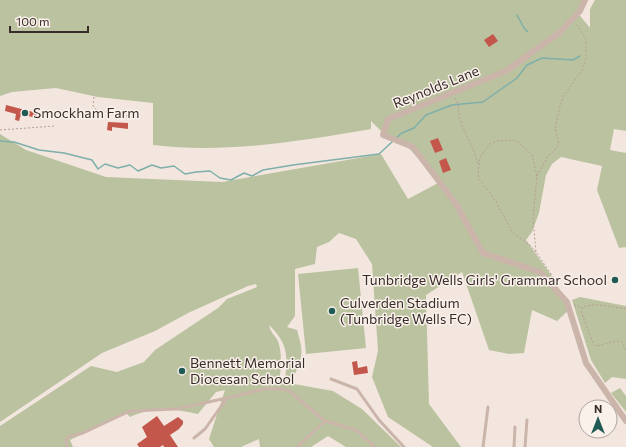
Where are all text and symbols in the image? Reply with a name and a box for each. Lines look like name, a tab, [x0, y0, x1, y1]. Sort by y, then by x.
scale bar	[10, 8, 88, 34]
text: 100 m	[16, 14, 50, 28]
street label: Reynolds Lane	[390, 62, 481, 112]
place label: Smockham Farm	[33, 104, 139, 121]
marker: Smockham Farm	[20, 108, 30, 118]
place label: Tunbridge Wells Girls' Grammar School	[362, 271, 607, 288]
marker: Tunbridge Wells Girls' Grammar School	[610, 275, 620, 285]
place label: Culverden Stadium (Tunbridge Wells FC)	[340, 294, 472, 327]
marker: Culverden Stadium (Tunbridge Wells FC)	[327, 306, 337, 316]
place label: Bennett Memorial Diocesan School	[190, 354, 305, 387]
marker: Bennett Memorial Diocesan School	[177, 366, 187, 376]
north arrow	[578, 399, 618, 439]
text: N	[594, 402, 602, 415]

